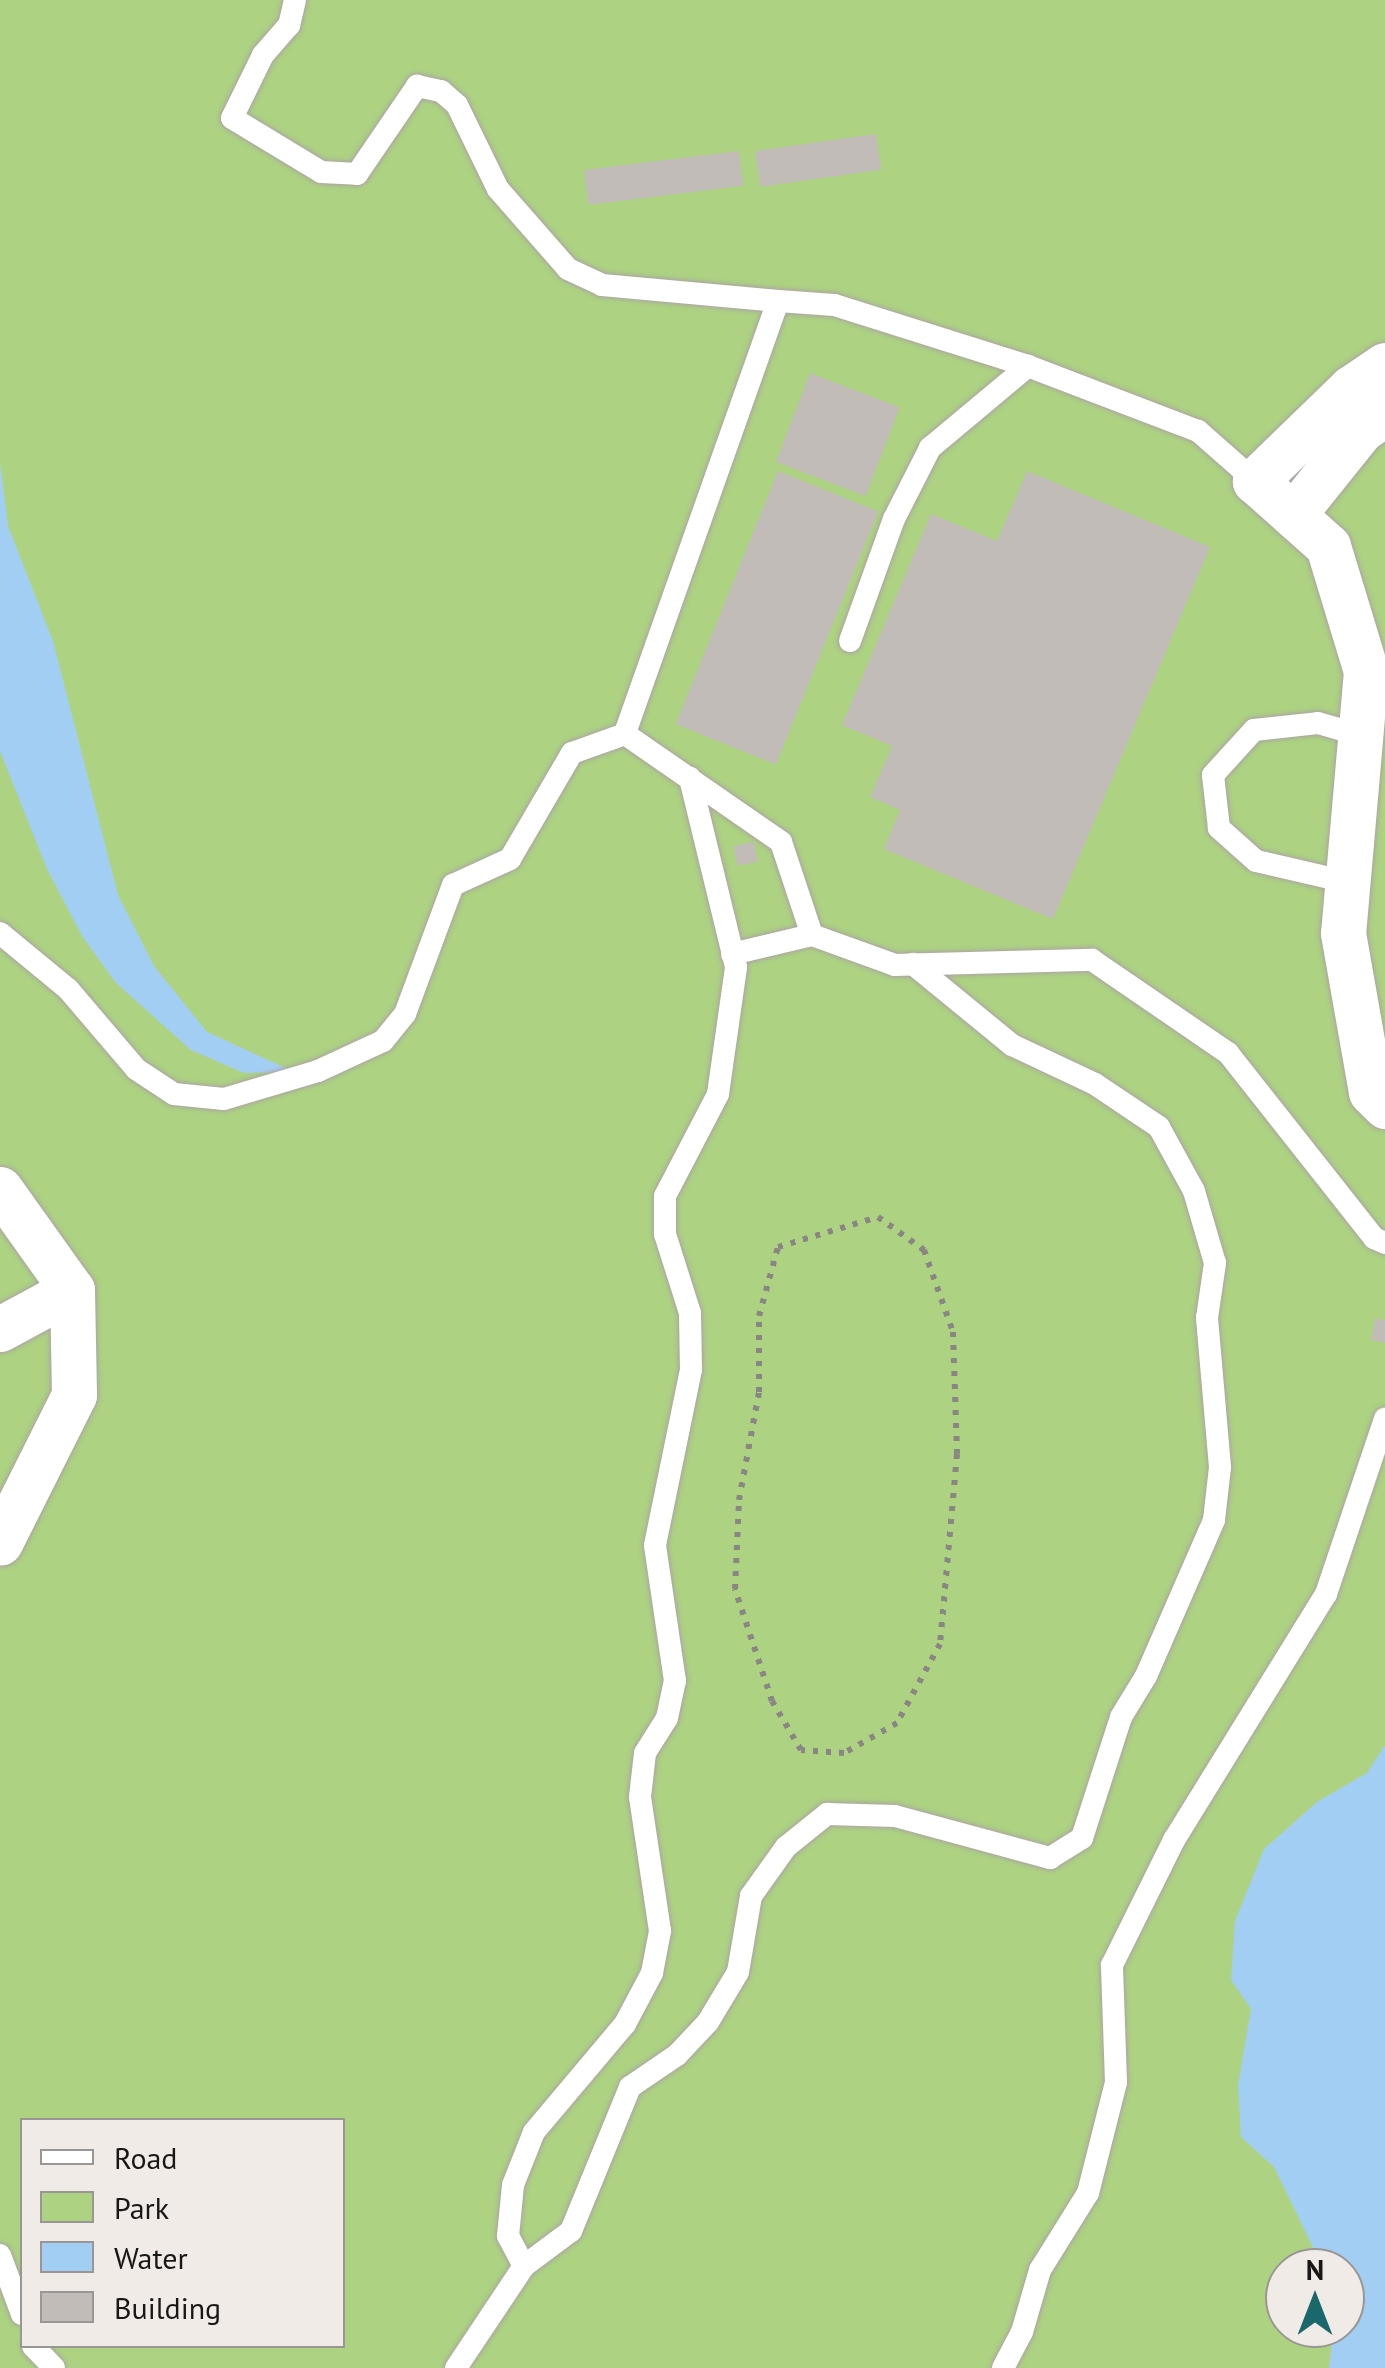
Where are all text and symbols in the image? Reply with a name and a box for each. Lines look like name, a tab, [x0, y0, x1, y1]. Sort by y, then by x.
legend	[20, 2118, 345, 2348]
text: Road	[114, 2138, 178, 2177]
text: Park	[114, 2188, 169, 2227]
text: Water	[114, 2238, 188, 2277]
north arrow	[1265, 2248, 1365, 2348]
text: N	[1306, 2251, 1324, 2288]
text: Building	[114, 2288, 221, 2327]

